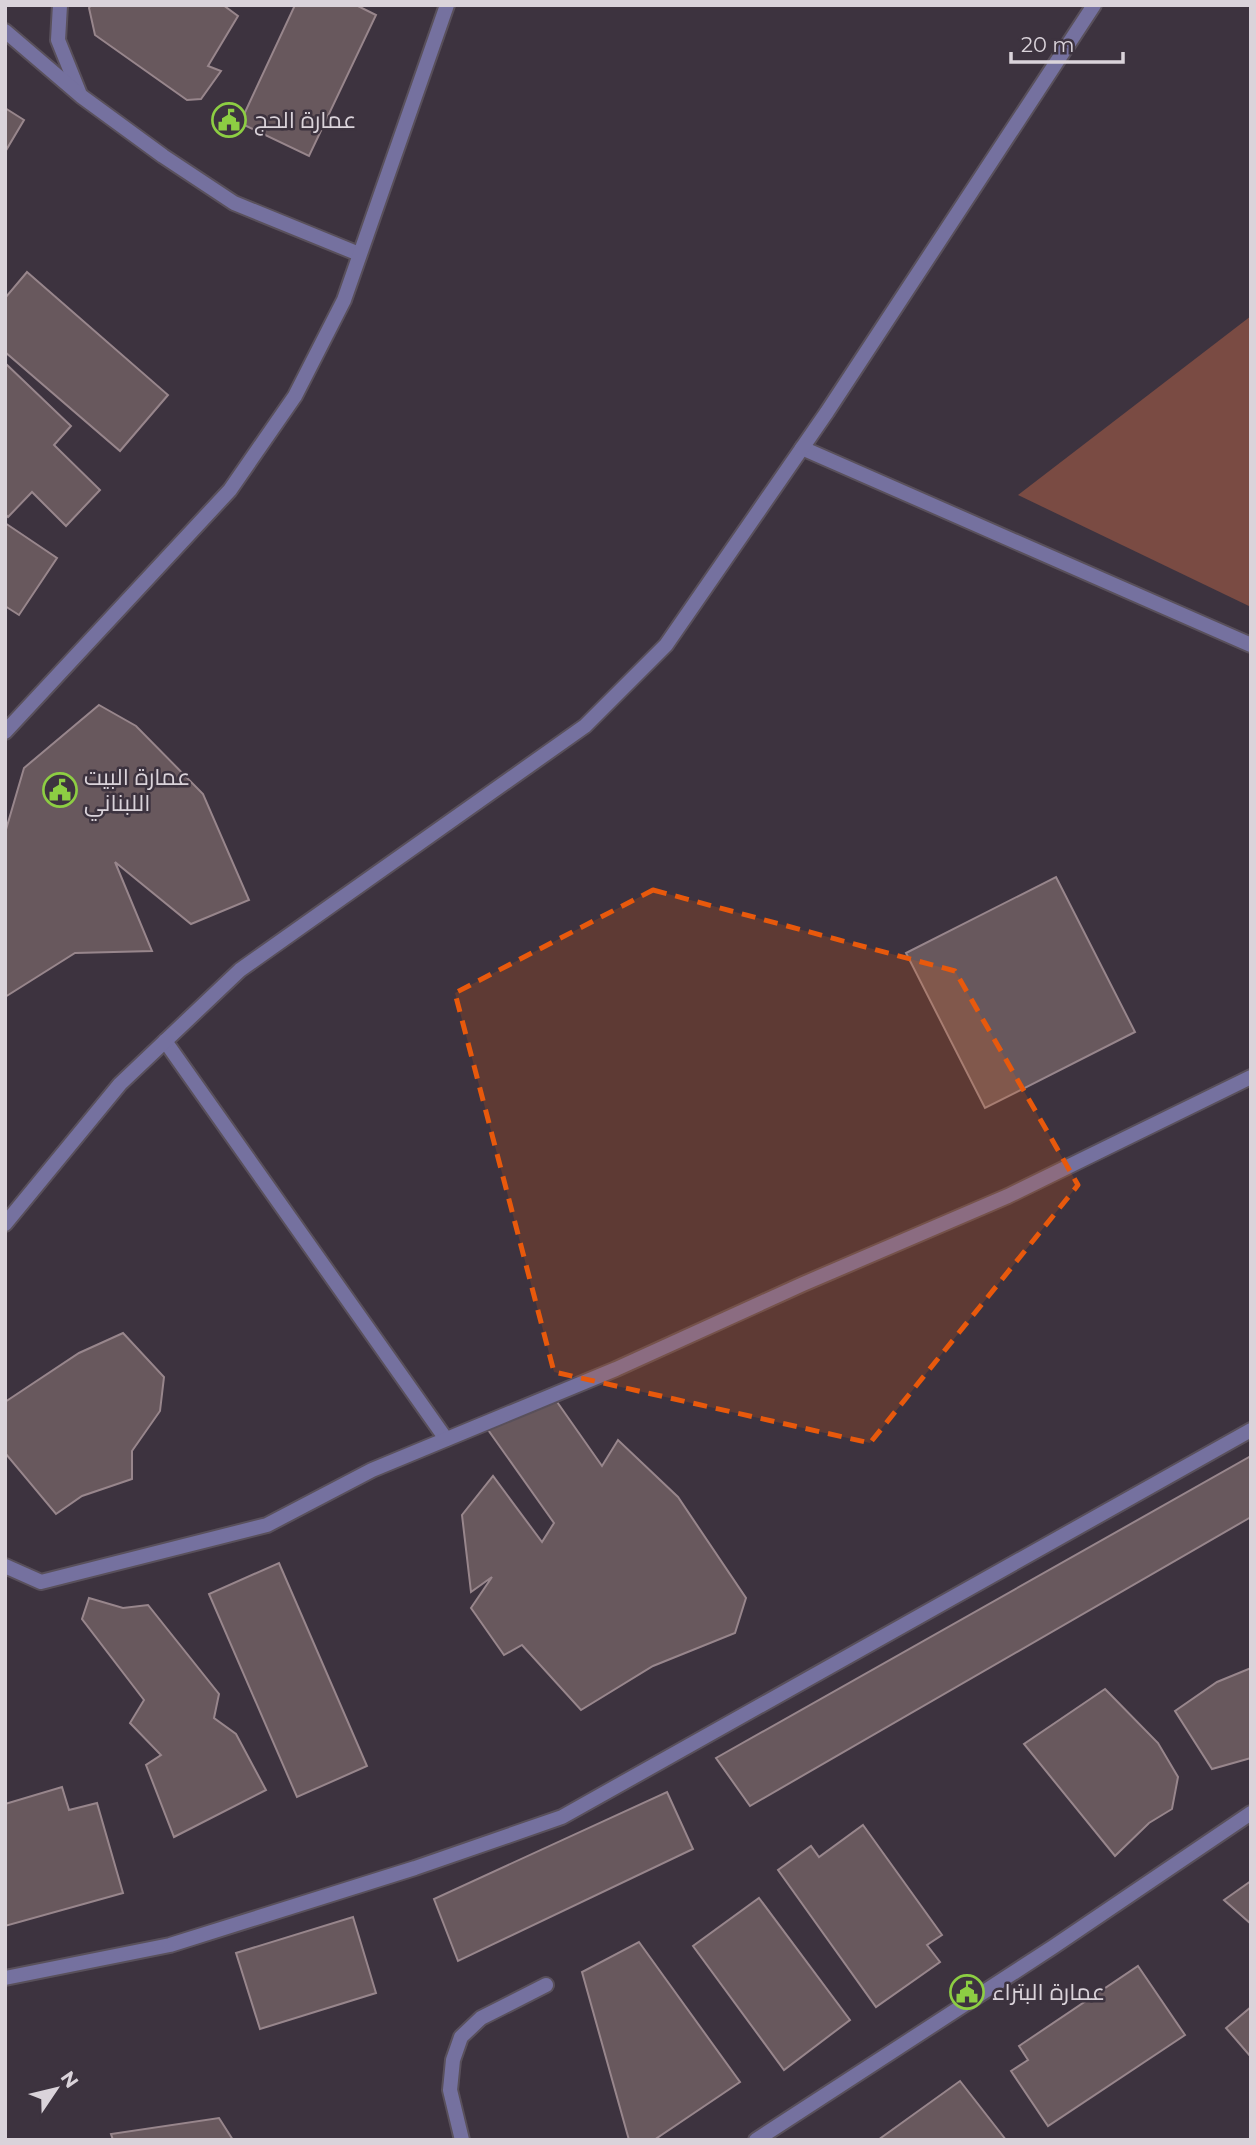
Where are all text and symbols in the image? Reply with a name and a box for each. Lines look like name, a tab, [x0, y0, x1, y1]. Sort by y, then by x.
scale bar	[1011, 21, 1123, 65]
text: 20 m	[1021, 32, 1075, 57]
public building icon: عمارة الحج	[210, 101, 248, 139]
place label: عمارة الحج	[254, 106, 356, 136]
place label: عمارة البيت اللبناني	[84, 763, 190, 821]
public building icon: عمارة البيت اللبناني	[41, 771, 79, 809]
public building icon: عمارة البتراء	[948, 1973, 986, 2011]
place label: عمارة البتراء	[992, 1978, 1105, 2006]
north arrow	[21, 2054, 91, 2124]
text: N	[56, 2067, 83, 2092]

